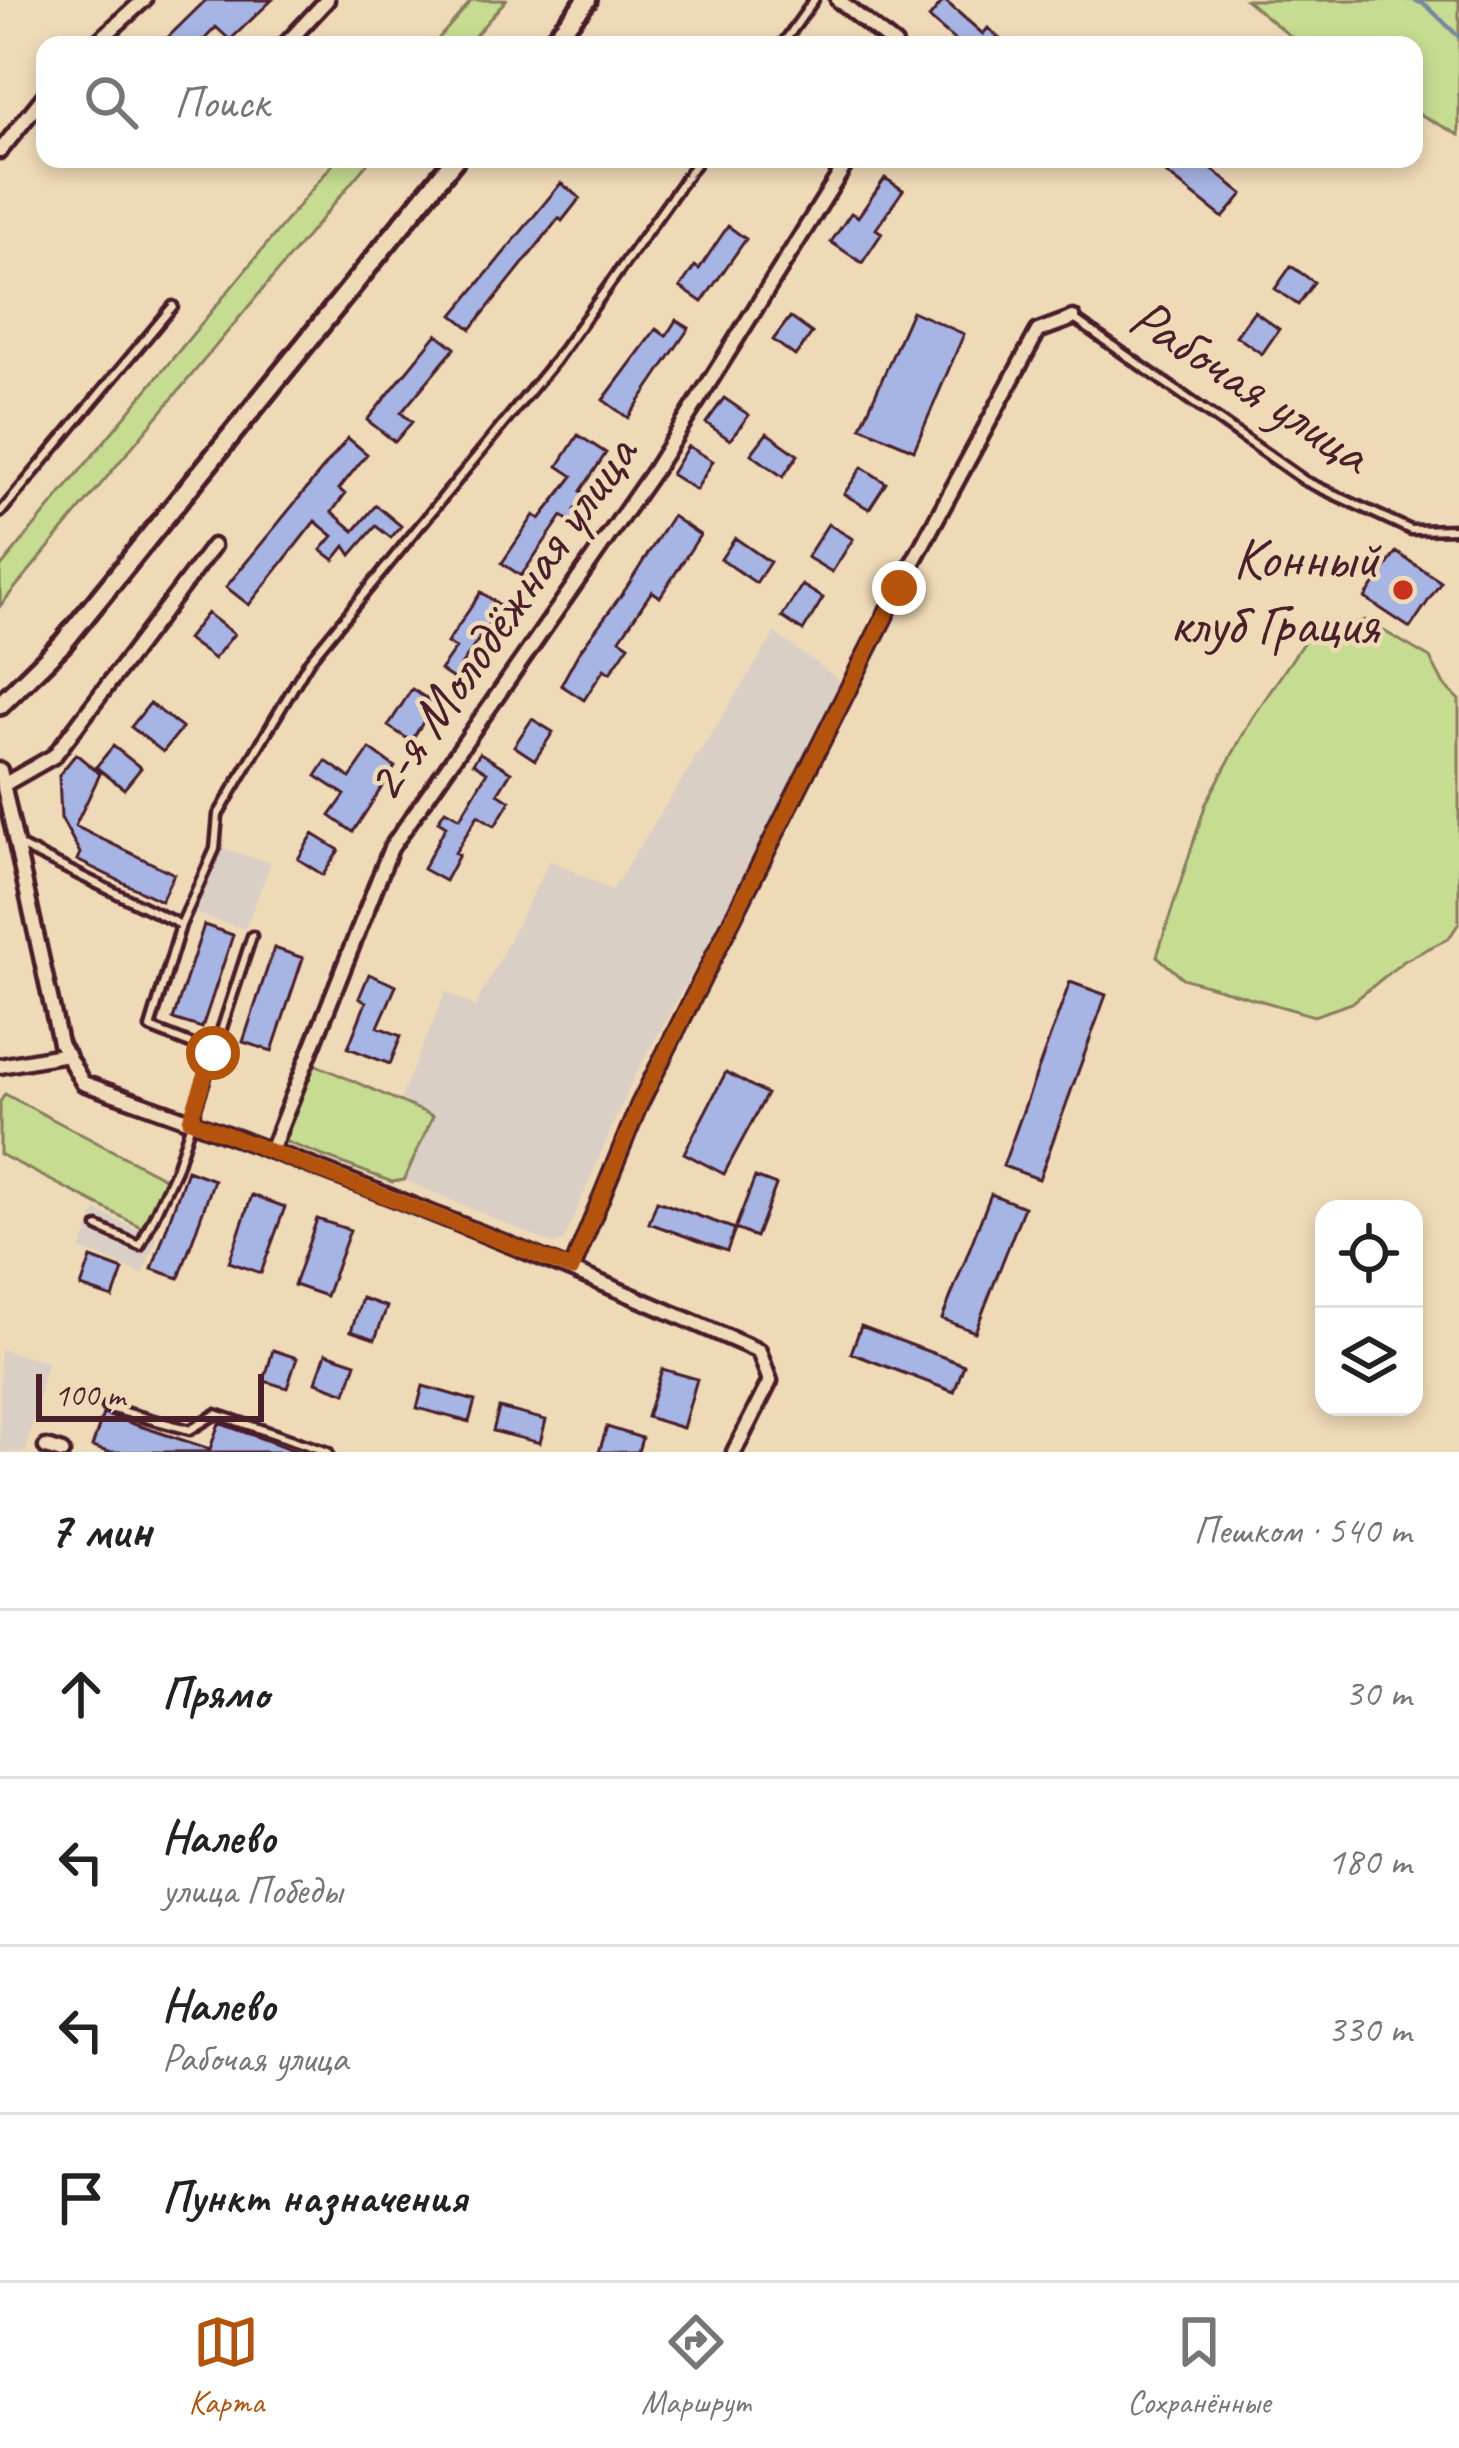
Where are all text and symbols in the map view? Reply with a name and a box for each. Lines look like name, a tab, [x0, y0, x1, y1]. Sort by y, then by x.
search box	[36, 36, 1423, 168]
icon: search	[78, 69, 144, 135]
text: Поиск	[174, 74, 269, 131]
street label: Рабочая улица	[1117, 281, 1388, 491]
street label: 2-я Молодёжная улица	[347, 419, 655, 815]
place label: Конный клуб Грация	[1169, 522, 1382, 660]
route end	[872, 561, 926, 615]
marker: Конный клуб Грация	[1390, 577, 1416, 603]
route start	[186, 1026, 240, 1080]
map controls	[1315, 1200, 1423, 1416]
button: locate	[1315, 1200, 1423, 1308]
button: layers	[1315, 1308, 1423, 1416]
scale bar	[36, 1368, 264, 1421]
text: 100 m	[54, 1374, 125, 1416]
text: 7 мин	[48, 1498, 151, 1562]
text: Пешком · 540 m	[1193, 1506, 1411, 1555]
icon: ahead	[48, 1661, 114, 1727]
text: Прямо	[162, 1665, 269, 1722]
text: 30 m	[1345, 1669, 1411, 1718]
text: Налево	[162, 1809, 276, 1866]
icon: left	[48, 1829, 114, 1895]
text: 180 m	[1327, 1837, 1411, 1886]
text: улица Победы	[162, 1866, 342, 1915]
text: Налево	[162, 1977, 276, 2034]
icon: left	[48, 1997, 114, 2063]
text: 330 m	[1327, 2005, 1411, 2054]
text: Рабочая улица	[162, 2034, 348, 2083]
icon: arrive	[48, 2165, 114, 2231]
text: Пункт назначения	[162, 2169, 467, 2226]
tab: Карта	[189, 2309, 264, 2423]
tab: Маршрут	[641, 2309, 750, 2423]
tab: Сохранённые	[1127, 2309, 1270, 2423]

